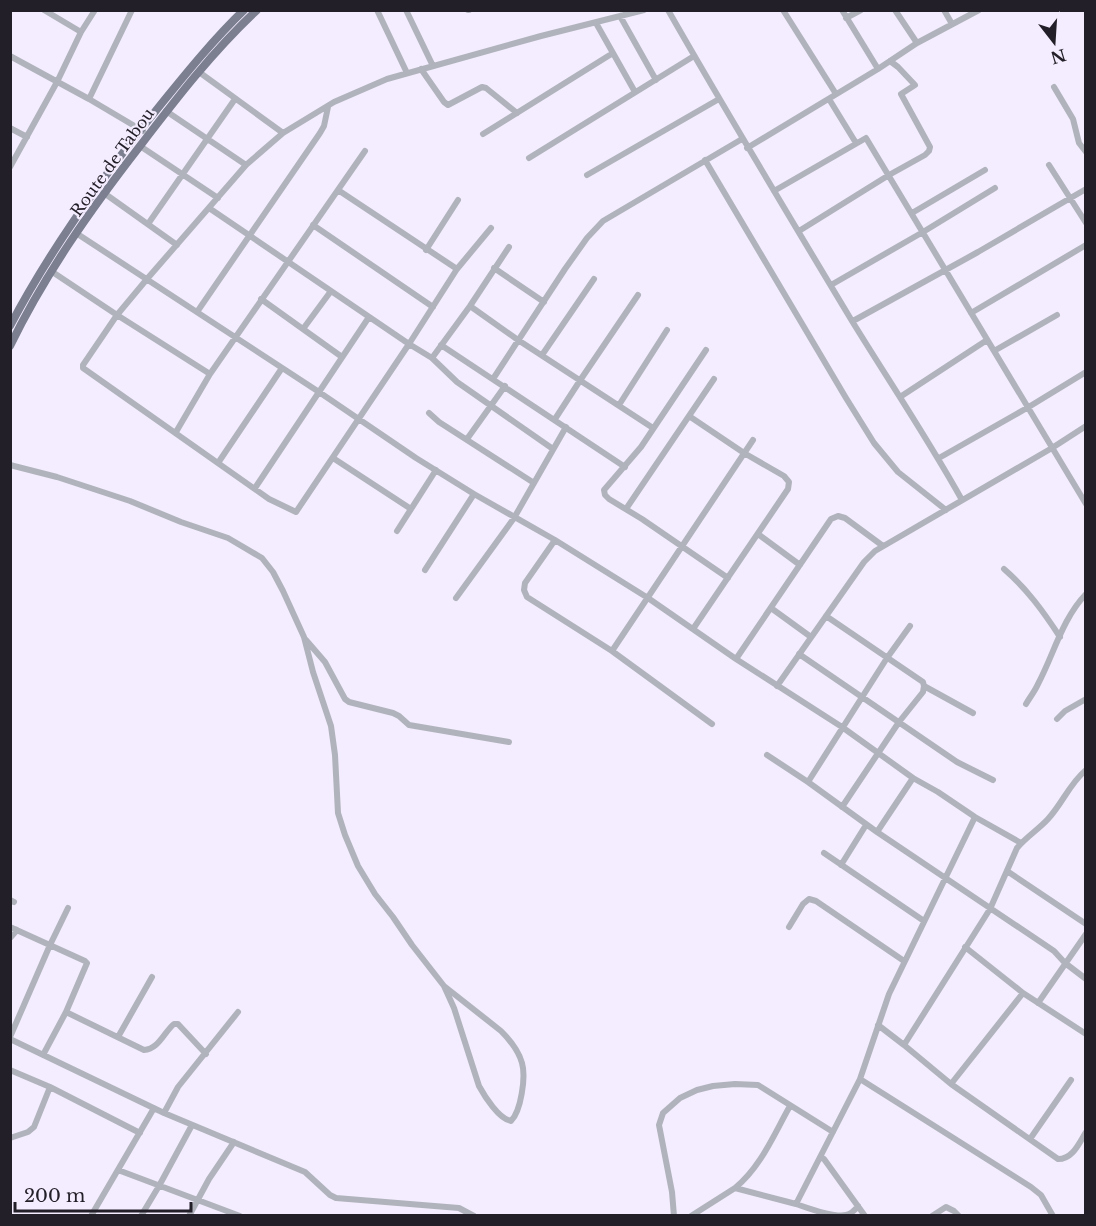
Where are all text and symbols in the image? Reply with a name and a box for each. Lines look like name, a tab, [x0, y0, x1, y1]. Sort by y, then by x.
north arrow	[1024, 12, 1084, 72]
text: N	[1048, 45, 1069, 68]
street label: Route de Tabou	[66, 104, 158, 220]
scale bar	[15, 1175, 190, 1213]
text: 200 m	[24, 1185, 85, 1207]

